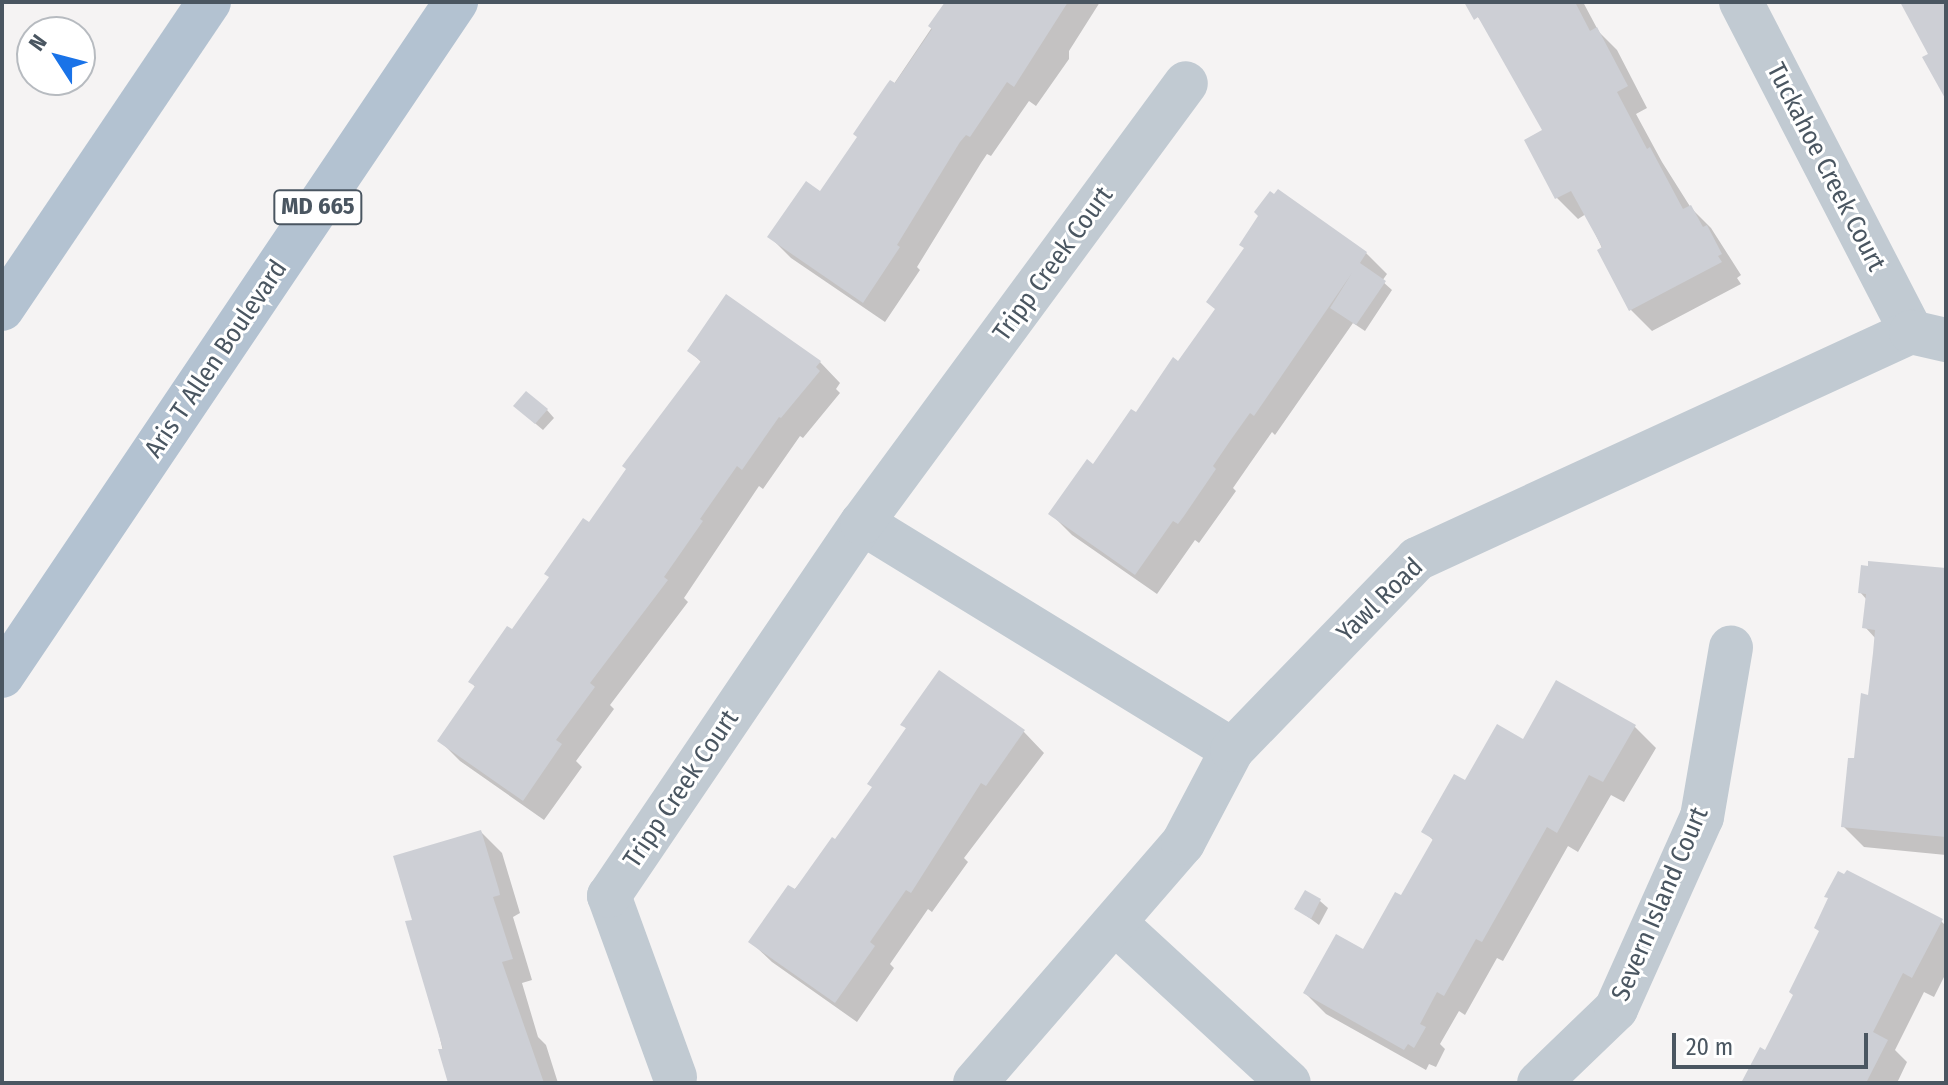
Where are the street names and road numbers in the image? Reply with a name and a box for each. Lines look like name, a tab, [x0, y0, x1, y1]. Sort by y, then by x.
street label: Tuckahoe Creek Court	[1760, 58, 1892, 276]
street label: Tripp Creek Court	[987, 181, 1119, 347]
road number: MD 665	[272, 187, 364, 227]
street label: Aris T Allen Boulevard	[138, 254, 294, 464]
street label: Yawl Road	[1331, 551, 1429, 649]
street label: Tripp Creek Court	[617, 704, 745, 874]
street label: Severn Island Court	[1605, 802, 1715, 1006]

